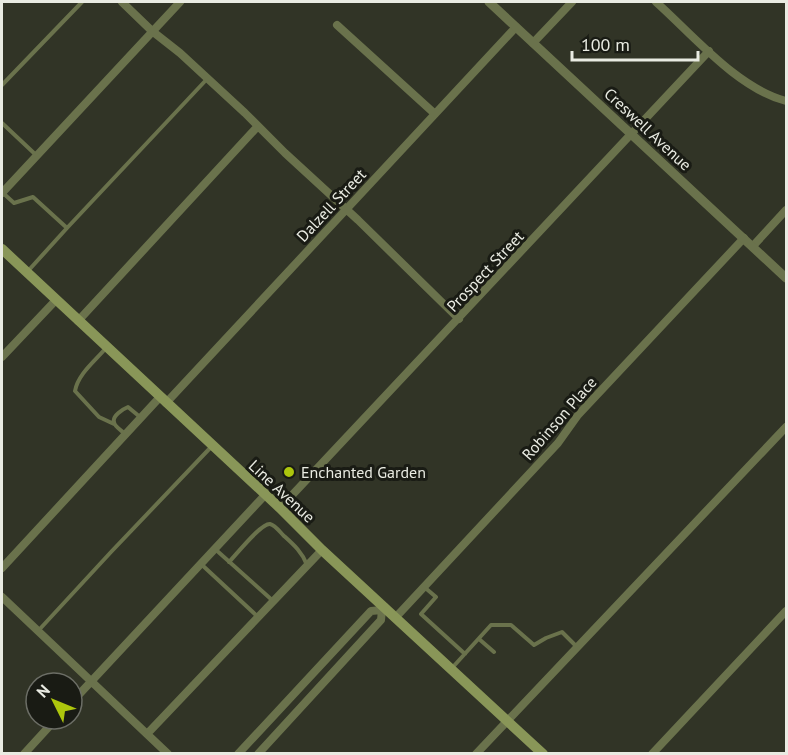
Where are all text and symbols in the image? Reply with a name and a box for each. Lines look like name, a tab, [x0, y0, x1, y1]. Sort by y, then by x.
scale bar	[572, 24, 698, 62]
text: 100 m	[581, 33, 630, 56]
street label: Creswell Avenue	[600, 84, 696, 174]
street label: Dalzell Street	[292, 164, 370, 246]
street label: Prospect Street	[442, 226, 528, 316]
street label: Robinson Place	[517, 372, 601, 464]
street label: Line Avenue	[245, 455, 319, 527]
place label: Enchanted Garden	[301, 462, 426, 482]
marker: Enchanted Garden	[282, 465, 296, 479]
north arrow	[24, 671, 84, 731]
text: N	[32, 680, 54, 701]

